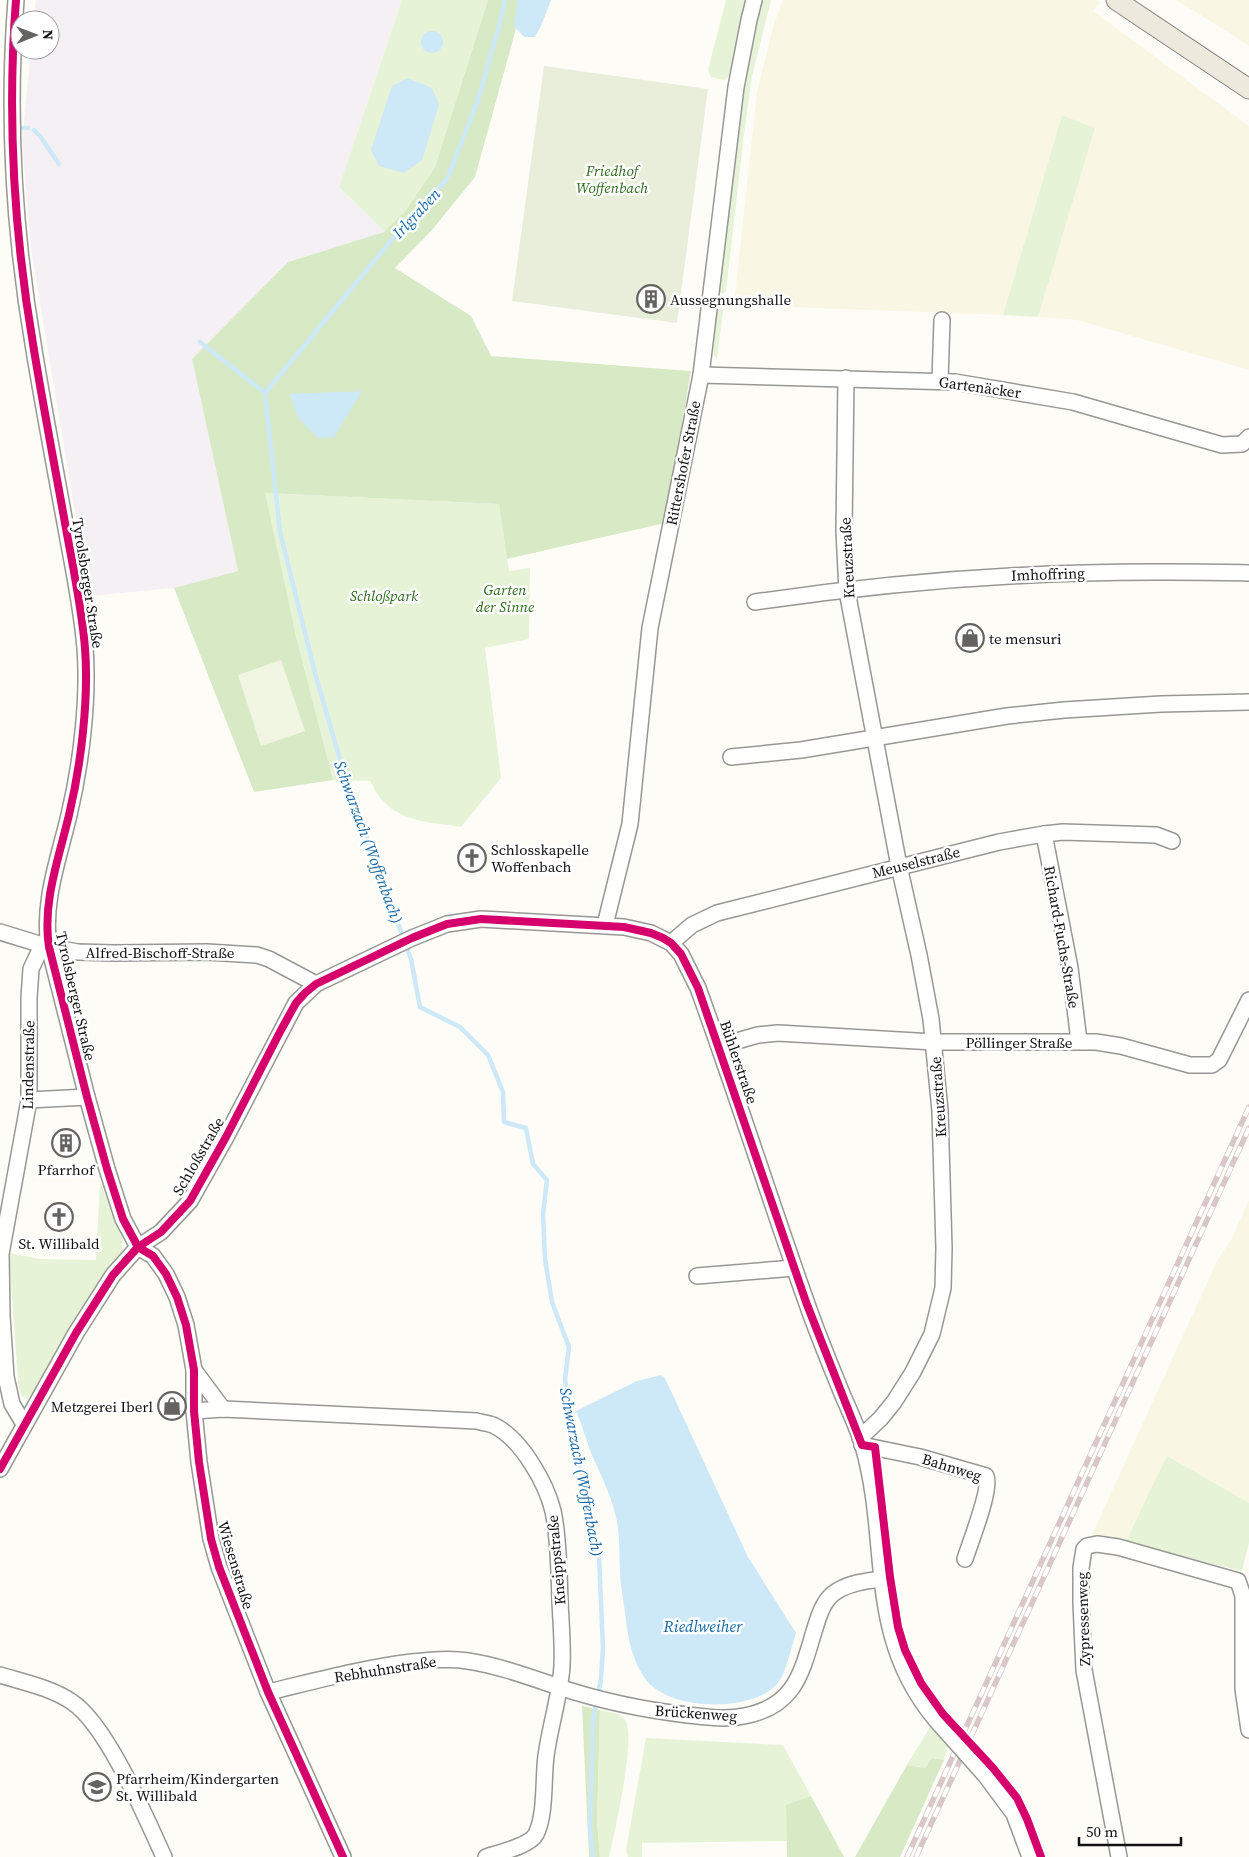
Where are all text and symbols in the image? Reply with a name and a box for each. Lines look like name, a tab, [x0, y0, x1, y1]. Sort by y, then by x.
north arrow	[10, 10, 60, 60]
text: N	[38, 29, 58, 40]
park label: Friedhof Woffenbach	[576, 160, 648, 198]
water label: Irlgraben	[386, 183, 445, 244]
building icon: Aussegnungshalle	[636, 284, 666, 314]
place label: Aussegnungshalle	[670, 289, 791, 310]
street label: Gartenäcker	[938, 371, 1023, 403]
street label: Rittershofer Straße	[661, 398, 705, 527]
street label: Tyrolsberger Straße	[67, 516, 109, 650]
street label: Kreuzstraße	[834, 517, 860, 599]
street label: Imhoffring	[1011, 562, 1086, 586]
park label: Garten der Sinne	[476, 579, 534, 617]
park label: Schloßpark	[350, 585, 419, 606]
shop icon: te mensuri	[955, 623, 985, 653]
place label: te mensuri	[989, 628, 1061, 649]
water label: Schwarzach (Woffenbach)	[329, 757, 409, 927]
place label: Schlosskapelle Woffenbach	[491, 839, 589, 877]
street label: Meuselstraße	[870, 841, 962, 883]
church icon: Schlosskapelle Woffenbach	[457, 843, 487, 873]
street label: Richard-Fuchs-Straße	[1039, 864, 1085, 1010]
street label: Tyrolsberger Straße	[51, 930, 101, 1063]
street label: Alfred-Bischoff-Straße	[86, 942, 235, 963]
street label: Bühlerstraße	[715, 1017, 763, 1107]
street label: Lindenstraße	[17, 1020, 39, 1110]
street label: Pöllinger Straße	[966, 1032, 1073, 1053]
street label: Kreuzstraße	[925, 1055, 951, 1138]
street label: Schloßstraße	[167, 1113, 229, 1199]
building icon: Pfarrhof	[51, 1128, 81, 1158]
place label: Pfarrhof	[38, 1159, 96, 1180]
church icon: St. Willibald	[44, 1202, 74, 1232]
place label: St. Willibald	[18, 1233, 100, 1254]
water label: Schwarzach (Woffenbach)	[555, 1386, 609, 1558]
shop icon: Metzgerei Iberl	[157, 1391, 187, 1421]
place label: Metzgerei Iberl	[51, 1396, 154, 1417]
street label: Bahnweg	[920, 1448, 985, 1486]
street label: Kneippstraße	[542, 1514, 570, 1606]
street label: Wiesenstraße	[213, 1518, 259, 1612]
street label: Zypressenweg	[1071, 1571, 1095, 1666]
water label: Riedlweiher	[663, 1615, 743, 1637]
street label: Rebhuhnstraße	[332, 1651, 438, 1687]
street label: Brückenweg	[654, 1700, 738, 1726]
place label: Pfarrheim/Kindergarten St. Willibald	[116, 1768, 279, 1806]
school or university icon: Pfarrheim/Kindergarten St. Willibald	[82, 1772, 112, 1802]
scale bar	[1079, 1814, 1182, 1846]
text: 50 m	[1086, 1821, 1118, 1842]

